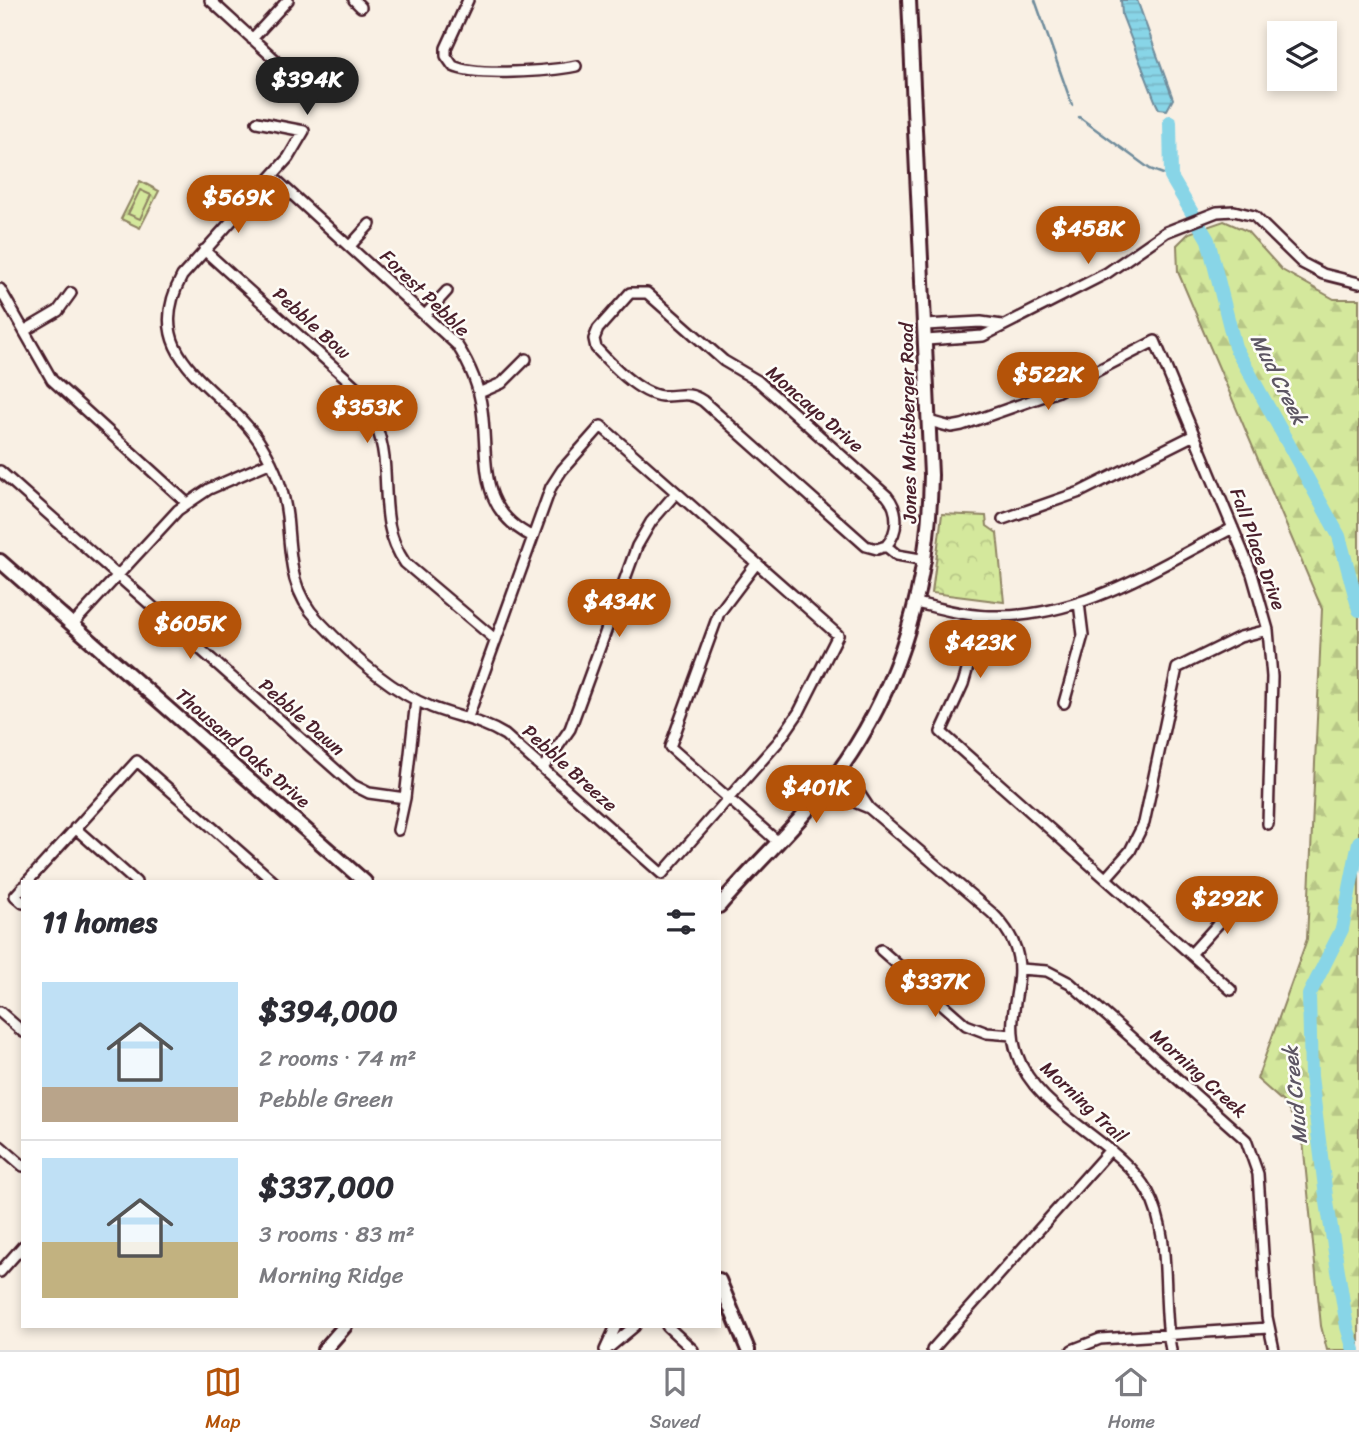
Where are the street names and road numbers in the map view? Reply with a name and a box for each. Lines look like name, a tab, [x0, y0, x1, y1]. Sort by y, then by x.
street label: Forest Pebble	[372, 241, 478, 345]
street label: Pebble Bow	[265, 278, 360, 368]
street label: Jones Maltsberger Road	[890, 320, 926, 525]
street label: Moncayo Drive	[758, 357, 872, 461]
street label: Fall Place Drive	[1221, 483, 1296, 615]
street label: Pebble Dawn	[251, 670, 353, 764]
street label: Thousand Oaks Drive	[168, 679, 318, 817]
street label: Pebble Breeze	[515, 716, 626, 820]
street label: Morning Creek	[1143, 1020, 1255, 1126]
street label: Morning Trail	[1032, 1052, 1136, 1152]

